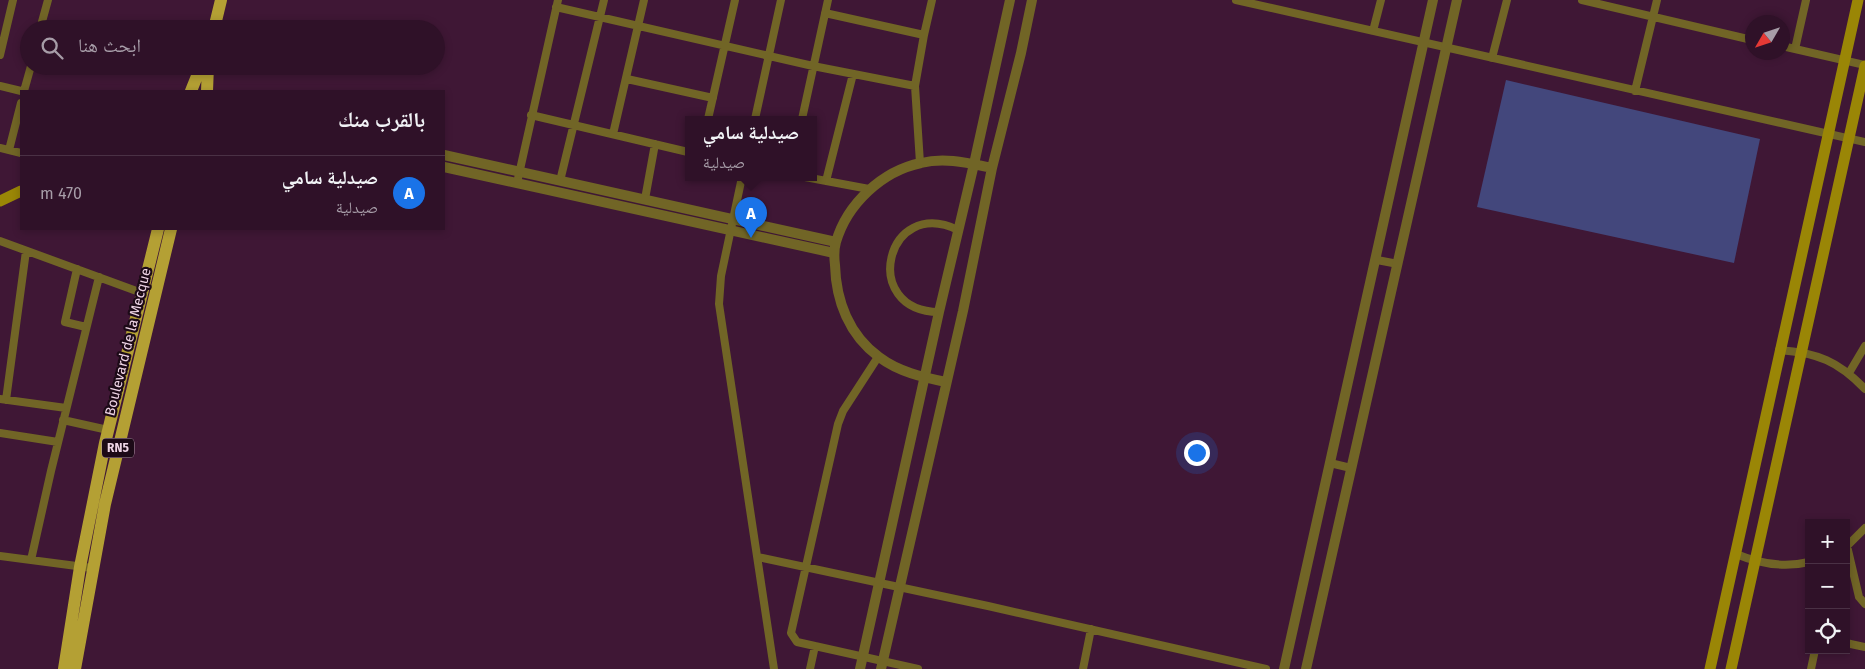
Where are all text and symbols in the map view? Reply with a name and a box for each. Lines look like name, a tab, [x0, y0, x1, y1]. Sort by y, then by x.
north arrow	[1745, 15, 1790, 60]
search box	[20, 20, 445, 75]
icon: search	[38, 34, 66, 62]
text: ابحث هنا	[78, 34, 141, 57]
text: بالقرب منك	[338, 107, 425, 133]
popup	[685, 116, 817, 181]
text: صيدلية سامي	[703, 121, 799, 144]
text: صيدلية	[703, 153, 745, 172]
text: صيدلية سامي	[282, 166, 378, 189]
text: 470 m	[40, 184, 82, 203]
text: A	[404, 184, 414, 203]
pin: A	[735, 197, 767, 238]
text: صيدلية	[336, 198, 378, 217]
street label: Boulevard de la Mecque	[101, 266, 155, 418]
road number: RN5	[102, 438, 134, 458]
your location	[1184, 440, 1210, 466]
map controls	[1805, 519, 1850, 654]
button: +	[1805, 519, 1850, 564]
button: −	[1805, 564, 1850, 609]
button: locate	[1805, 609, 1850, 654]

